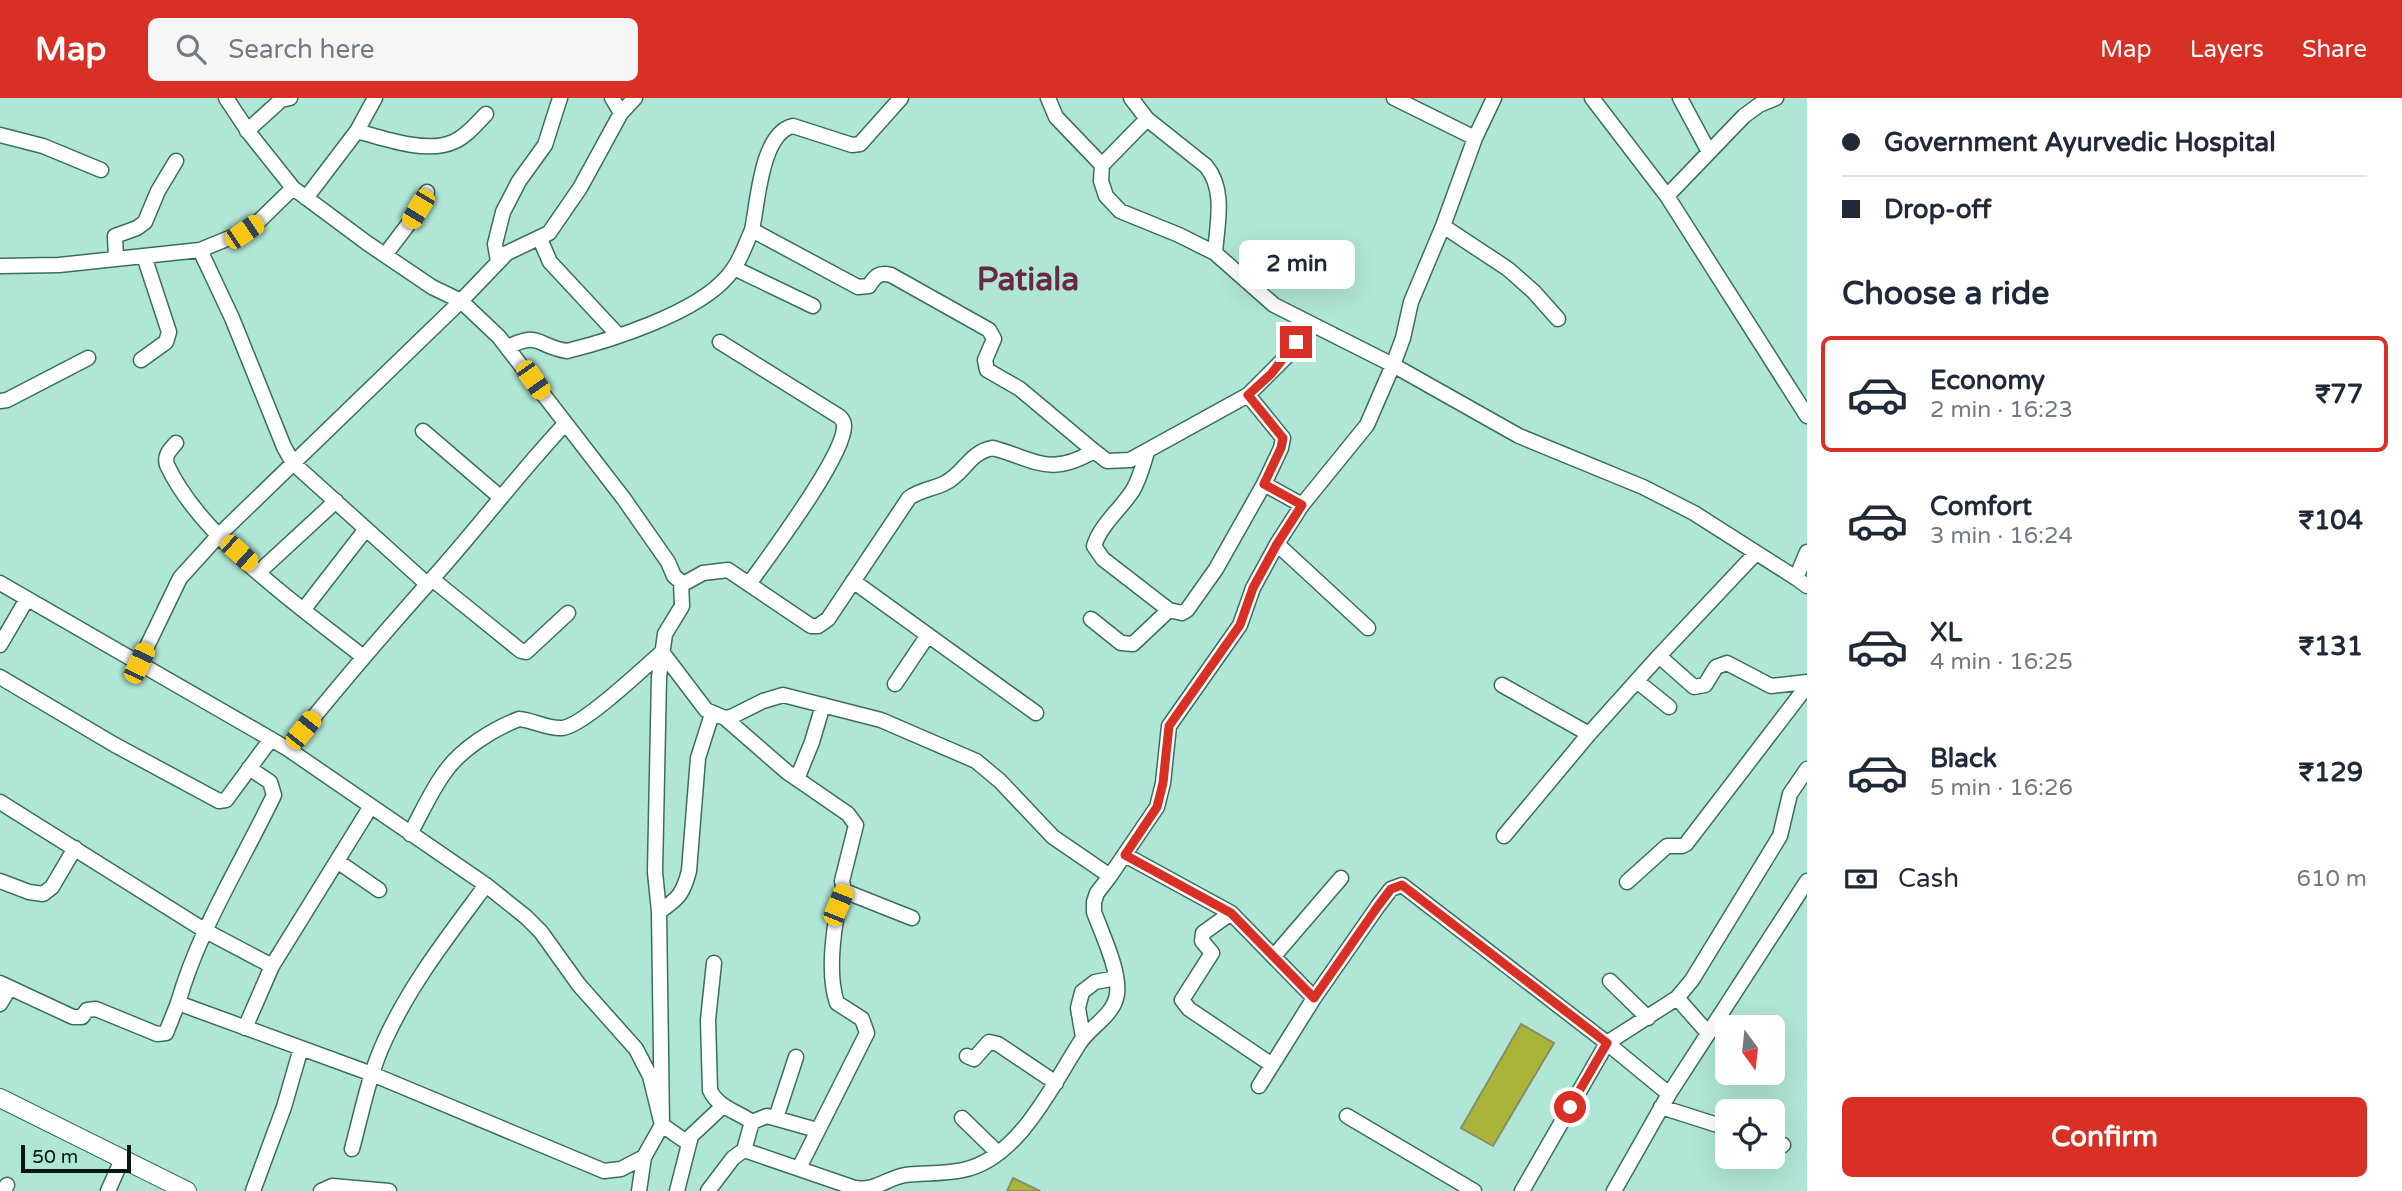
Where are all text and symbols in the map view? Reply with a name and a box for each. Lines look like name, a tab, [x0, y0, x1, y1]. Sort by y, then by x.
search box	[148, 18, 638, 81]
text: Map	[35, 30, 106, 69]
icon: search	[172, 30, 210, 68]
text: Search here	[228, 34, 374, 65]
text: Map	[2100, 35, 2152, 64]
text: Layers	[2190, 35, 2264, 64]
text: Share	[2302, 35, 2367, 64]
text: Government Ayurvedic Hospital	[1884, 127, 2276, 158]
car	[399, 186, 438, 232]
text: Drop-off	[1884, 194, 1991, 225]
car	[221, 212, 268, 252]
callout: 2 min	[1238, 240, 1354, 289]
text: 2 min	[1266, 250, 1328, 278]
district label: Patiala	[977, 261, 1079, 299]
text: Choose a ride	[1842, 275, 2049, 313]
route end	[1280, 326, 1312, 358]
car	[513, 357, 554, 403]
icon: car	[1846, 363, 1909, 426]
text: Economy	[1930, 365, 2045, 396]
text: ₹77	[2315, 379, 2363, 410]
text: 2 min · 16:23	[1930, 396, 2073, 424]
icon: car	[1846, 489, 1909, 552]
text: Comfort	[1930, 491, 2032, 522]
text: ₹104	[2299, 505, 2363, 536]
text: 3 min · 16:24	[1930, 522, 2073, 550]
car	[217, 531, 262, 575]
icon: car	[1846, 615, 1909, 678]
text: XL	[1930, 617, 1962, 648]
text: ₹131	[2299, 631, 2363, 662]
car	[121, 640, 158, 686]
text: 4 min · 16:25	[1930, 648, 2073, 676]
car	[282, 707, 325, 753]
icon: car	[1846, 741, 1909, 804]
text: Black	[1930, 743, 1997, 774]
text: ₹129	[2299, 757, 2363, 788]
text: 5 min · 16:26	[1930, 774, 2073, 802]
icon: cash	[1842, 860, 1880, 898]
text: Cash	[1898, 863, 1959, 894]
text: 610 m	[2297, 865, 2367, 893]
car	[821, 882, 856, 928]
north arrow	[1715, 1015, 1785, 1085]
map controls	[1715, 1015, 1785, 1169]
route start	[1554, 1091, 1586, 1123]
button: Confirm	[1842, 1097, 2367, 1177]
button: locate	[1715, 1099, 1785, 1169]
scale bar	[21, 1142, 131, 1174]
text: 50 m	[32, 1146, 78, 1168]

